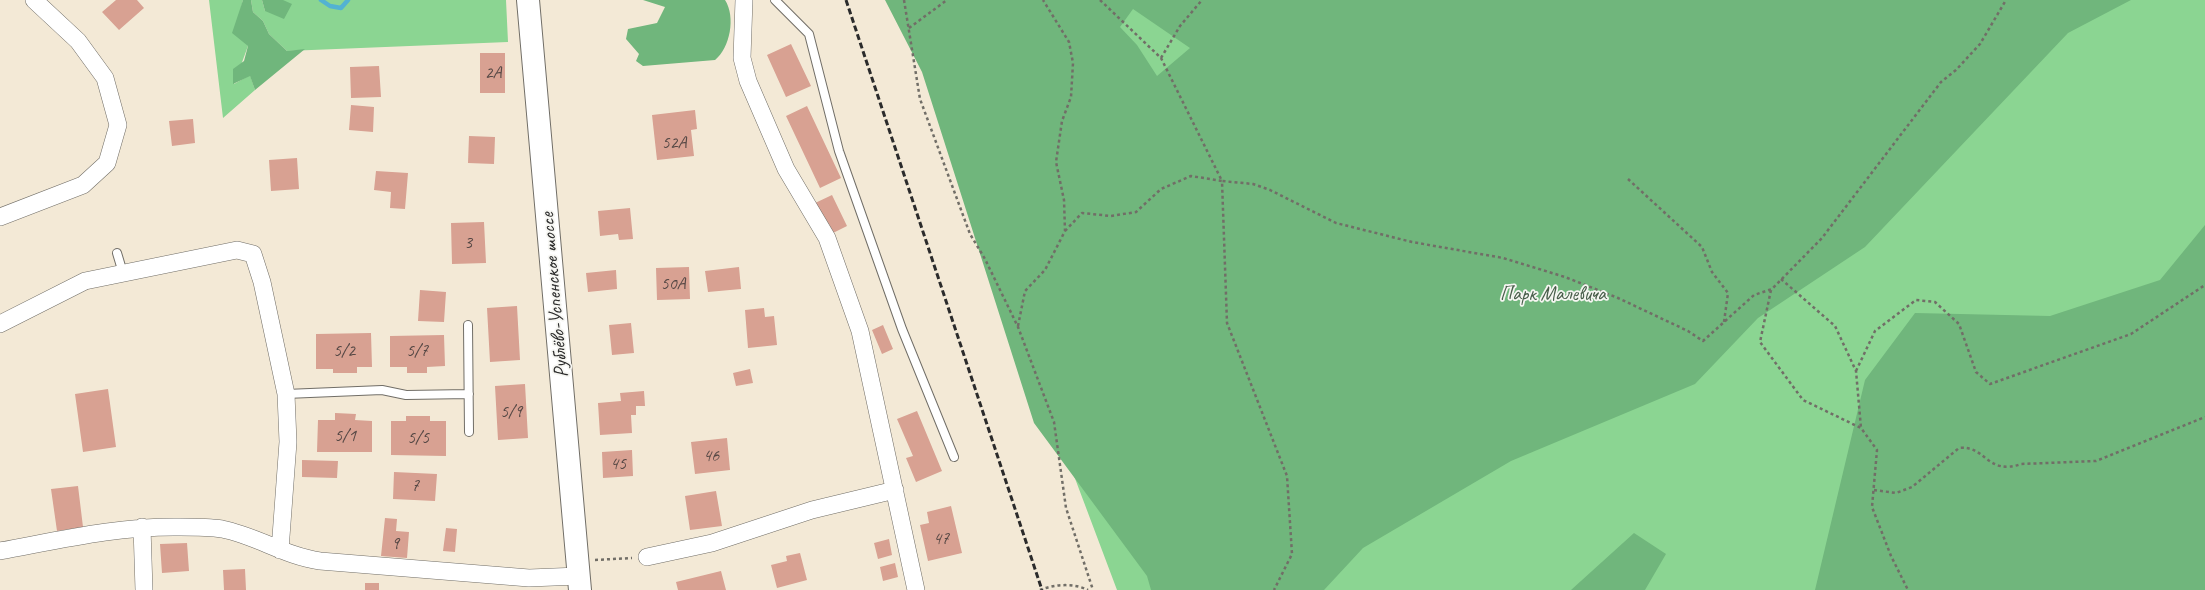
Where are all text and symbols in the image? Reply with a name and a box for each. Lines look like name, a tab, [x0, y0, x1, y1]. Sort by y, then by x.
house number: 2А	[484, 62, 502, 84]
house number: 52А	[661, 132, 687, 154]
street label: Рублёво-Успенское шоссе	[536, 212, 574, 378]
house number: 3	[464, 232, 472, 254]
house number: 50А	[660, 273, 686, 295]
park label: Парк Малевича	[1500, 283, 1606, 307]
house number: 5/2	[333, 340, 355, 362]
house number: 5/7	[406, 340, 428, 362]
house number: 5/9	[500, 401, 522, 423]
house number: 5/1	[334, 425, 356, 447]
house number: 5/5	[407, 427, 429, 449]
house number: 46	[703, 445, 719, 467]
house number: 45	[610, 453, 626, 475]
house number: 7	[411, 475, 419, 497]
house number: 47	[933, 528, 949, 550]
house number: 9	[391, 533, 399, 555]

